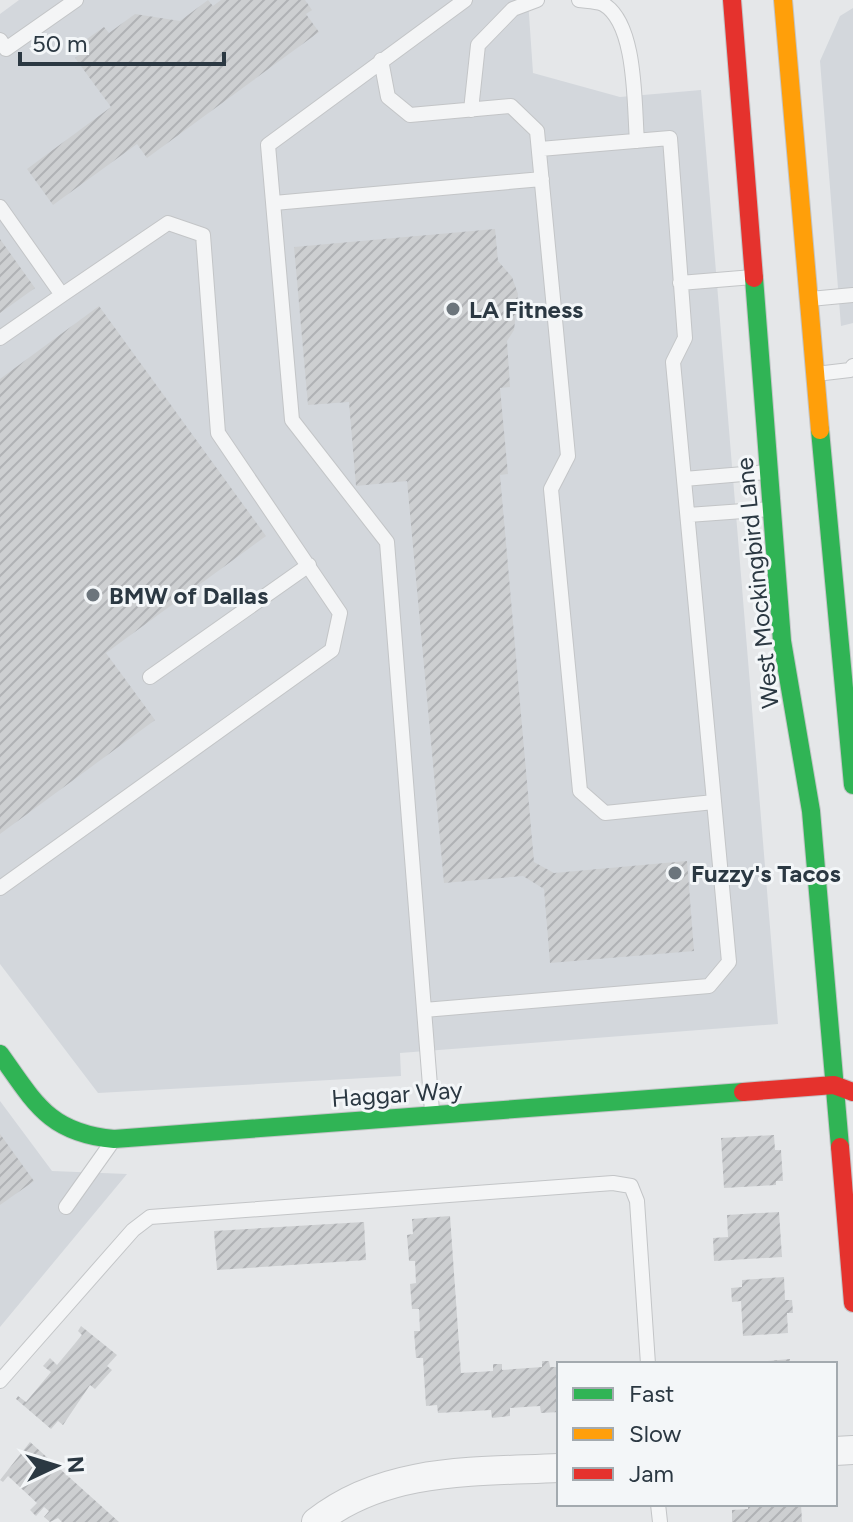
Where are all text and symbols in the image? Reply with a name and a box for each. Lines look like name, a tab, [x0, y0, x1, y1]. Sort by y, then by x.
scale bar	[20, 16, 224, 66]
text: 50 m	[32, 29, 88, 58]
place label: LA Fitness	[469, 295, 583, 324]
marker: LA Fitness	[444, 300, 462, 318]
street label: West Mockingbird Lane	[729, 456, 785, 710]
place label: BMW of Dallas	[109, 581, 268, 610]
marker: BMW of Dallas	[84, 586, 102, 604]
place label: Fuzzy's Tacos	[691, 859, 841, 888]
marker: Fuzzy's Tacos	[666, 864, 684, 882]
street label: Haggar Way	[330, 1075, 464, 1113]
legend	[557, 1362, 837, 1506]
text: Fast	[629, 1379, 674, 1408]
text: Slow	[629, 1419, 682, 1448]
north arrow	[16, 1426, 96, 1506]
text: N	[61, 1455, 90, 1474]
text: Jam	[629, 1459, 674, 1488]

